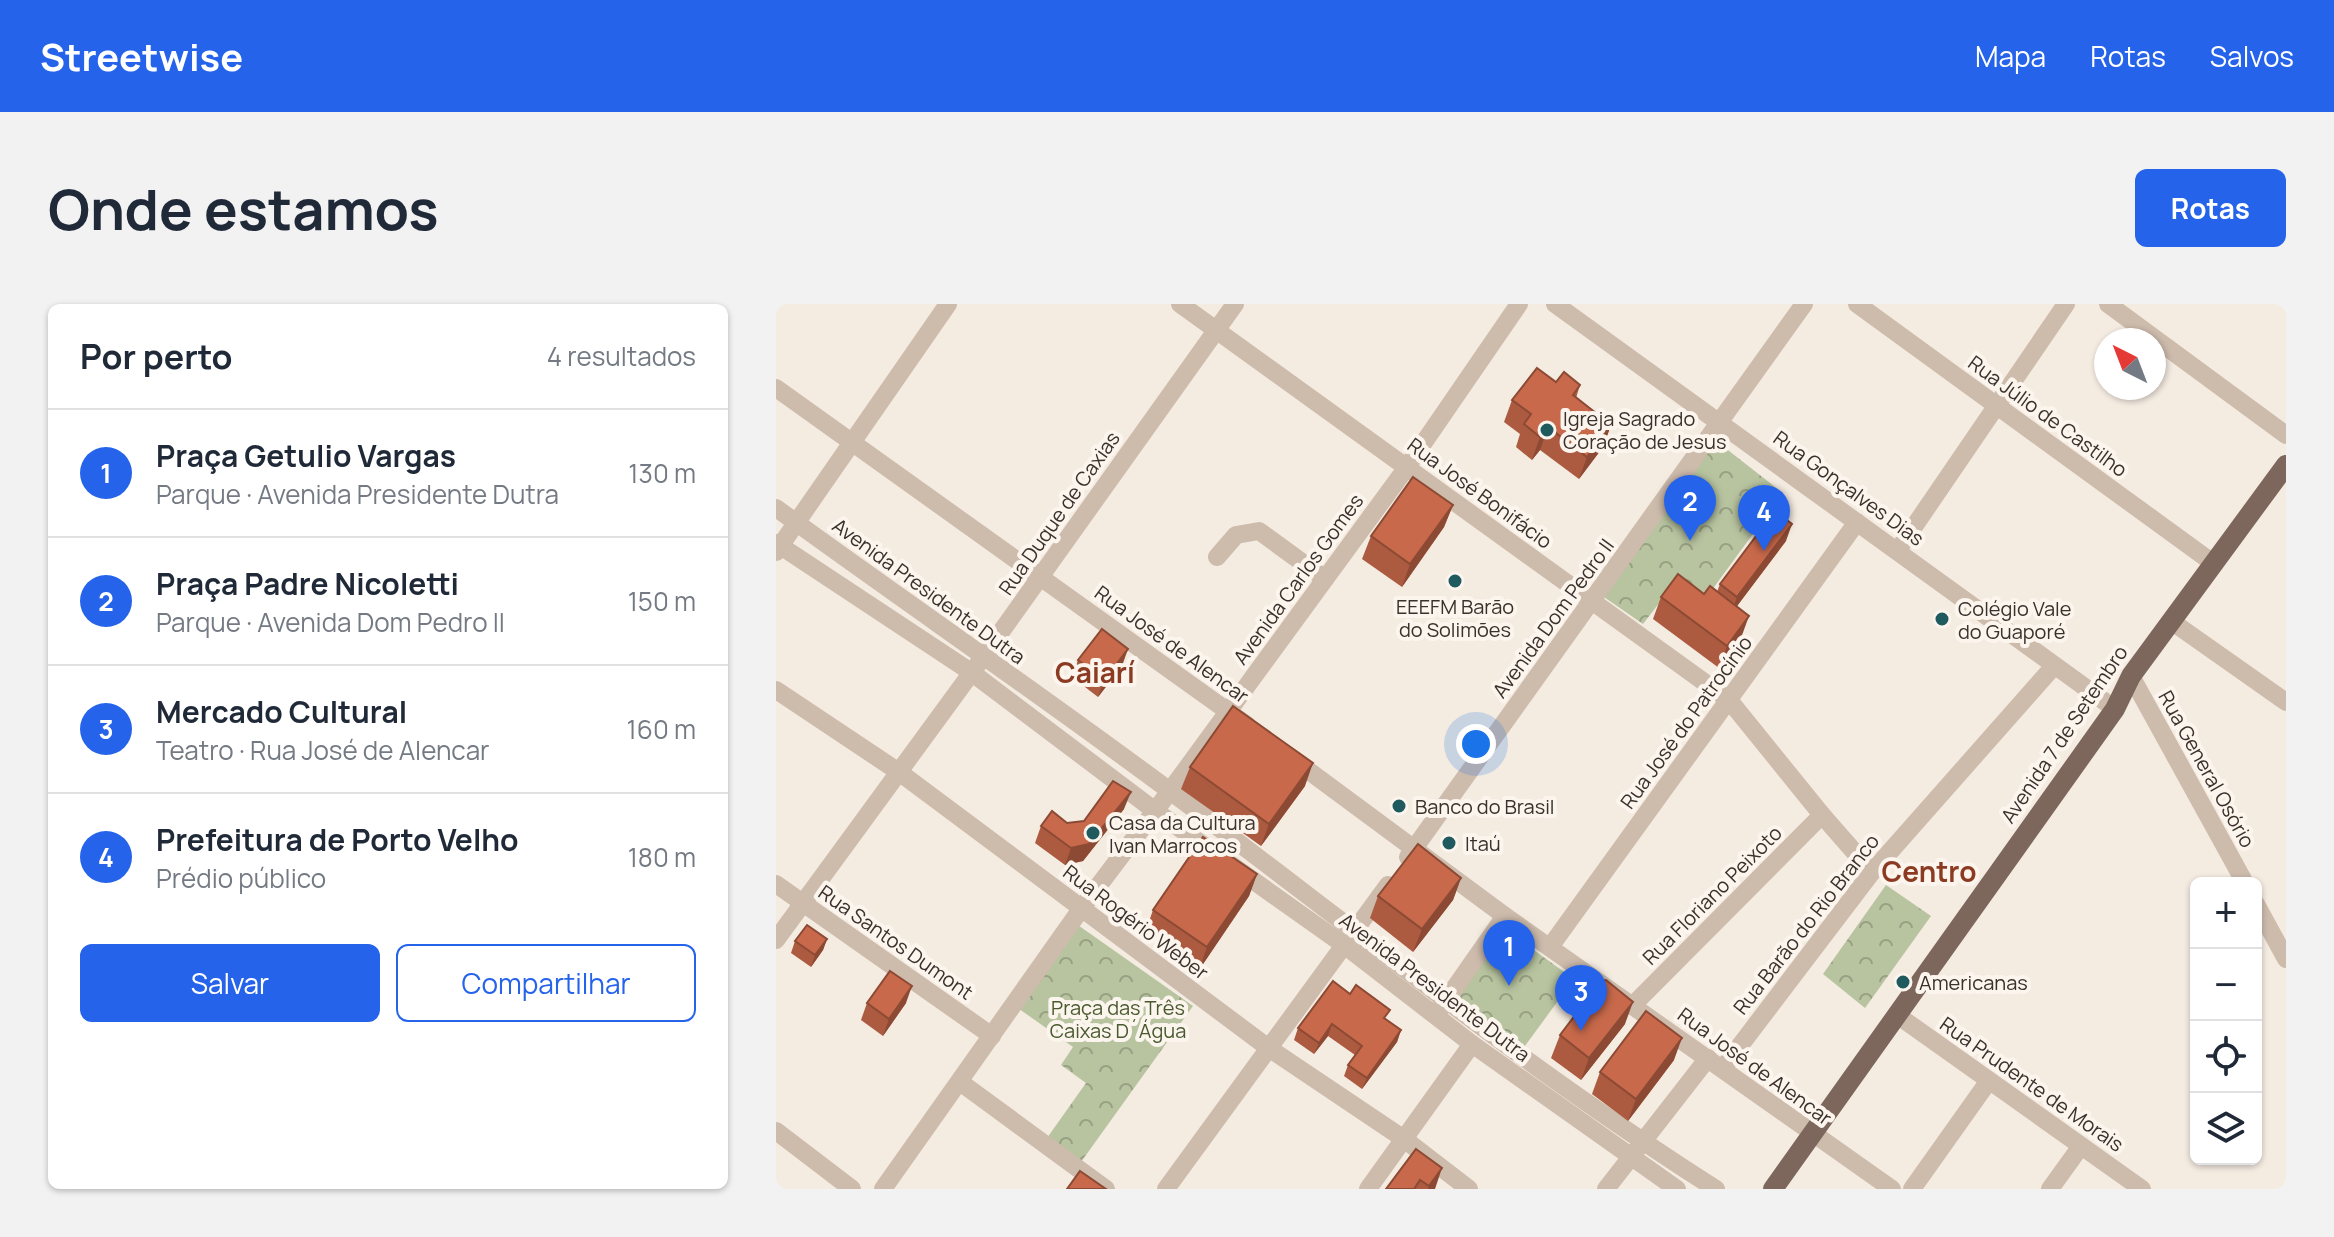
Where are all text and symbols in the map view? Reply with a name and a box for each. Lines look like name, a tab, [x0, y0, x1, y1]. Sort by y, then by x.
text: Streetwise	[40, 30, 243, 82]
text: Mapa	[1975, 37, 2046, 75]
text: Rotas	[2090, 37, 2166, 75]
text: Salvos	[2210, 37, 2294, 75]
button: Rotas	[2135, 169, 2286, 247]
text: Onde estamos	[48, 170, 439, 247]
north arrow	[2094, 328, 2166, 400]
text: Por perto	[80, 333, 233, 379]
text: 4 resultados	[547, 338, 696, 374]
street label: Rua Júlio de Castilho	[1963, 349, 2133, 483]
place label: Igreja Sagrado Coração de Jesus	[1563, 405, 1726, 455]
marker: Igreja Sagrado Coração de Jesus	[1538, 421, 1556, 439]
street label: Rua Gonçalves Dias	[1768, 424, 1930, 552]
street label: Rua Duque de Caxias	[992, 426, 1126, 600]
street label: Rua José Bonifácio	[1402, 431, 1558, 555]
text: Praça Getulio Vargas	[156, 435, 456, 476]
text: 1	[100, 455, 112, 491]
text: 130 m	[628, 455, 696, 491]
pin: 2	[1664, 475, 1716, 541]
text: Parque · Avenida Presidente Dutra	[156, 476, 559, 512]
pin: 4	[1738, 485, 1790, 551]
street label: Avenida Carlos Gomes	[1227, 488, 1369, 670]
street label: Avenida Presidente Dutra	[827, 512, 1031, 670]
street label: Avenida Dom Pedro II	[1486, 533, 1620, 703]
text: Praça Padre Nicoletti	[156, 563, 459, 604]
marker: EEEFM Barão do Solimões	[1446, 572, 1464, 590]
street label: Rua José de Alencar	[1090, 579, 1254, 709]
text: 2	[98, 583, 114, 619]
text: 150 m	[628, 583, 696, 619]
place label: EEEFM Barão do Solimões	[1396, 593, 1514, 643]
place label: Colégio Vale do Guaporé	[1958, 595, 2071, 645]
text: Parque · Avenida Dom Pedro II	[156, 604, 505, 640]
marker: Colégio Vale do Guaporé	[1933, 610, 1951, 628]
street label: Rua José do Patrocínio	[1614, 630, 1758, 814]
street label: Avenida 7 de Setembro	[1994, 640, 2134, 828]
district label: Caiarí	[1055, 653, 1135, 691]
street label: Rua General Osório	[2153, 686, 2261, 853]
text: Mercado Cultural	[156, 691, 407, 732]
text: 3	[98, 711, 114, 747]
text: 160 m	[627, 711, 696, 747]
your location	[1456, 724, 1496, 764]
text: Teatro · Rua José de Alencar	[156, 732, 489, 768]
place label: Banco do Brasil	[1415, 793, 1554, 820]
marker: Banco do Brasil	[1390, 797, 1408, 815]
place label: Casa da Cultura Ivan Marrocos	[1109, 809, 1256, 859]
text: Prefeitura de Porto Velho	[156, 819, 519, 860]
street label: Rua Floriano Peixoto	[1636, 819, 1788, 971]
marker: Casa da Cultura Ivan Marrocos	[1084, 824, 1102, 842]
street label: Rua Barão do Rio Branco	[1727, 828, 1885, 1020]
place label: Itaú	[1465, 830, 1501, 857]
marker: Itaú	[1440, 834, 1458, 852]
text: 4	[98, 839, 114, 875]
text: 180 m	[628, 839, 696, 875]
district label: Centro	[1882, 852, 1976, 890]
street label: Rua Rogério Weber	[1058, 858, 1214, 986]
text: Prédio público	[156, 860, 326, 896]
map controls	[2190, 877, 2262, 1165]
button: +	[2190, 877, 2262, 949]
street label: Rua Santos Dumont	[813, 879, 979, 1005]
street label: Avenida Presidente Dutra	[1334, 906, 1536, 1068]
pin: 1	[1483, 920, 1535, 986]
button: Salvar	[80, 944, 380, 1022]
button: Compartilhar	[396, 944, 696, 1022]
button: −	[2190, 949, 2262, 1021]
pin: 3	[1555, 965, 1607, 1031]
place label: Americanas	[1919, 969, 2028, 996]
marker: Americanas	[1894, 973, 1912, 991]
park label: Praça das Três Caixas D´Água	[1050, 994, 1186, 1044]
street label: Rua José de Alencar	[1673, 1001, 1837, 1131]
street label: Rua Prudente de Morais	[1935, 1010, 2129, 1158]
button: locate	[2190, 1021, 2262, 1093]
button: layers	[2190, 1093, 2262, 1165]

